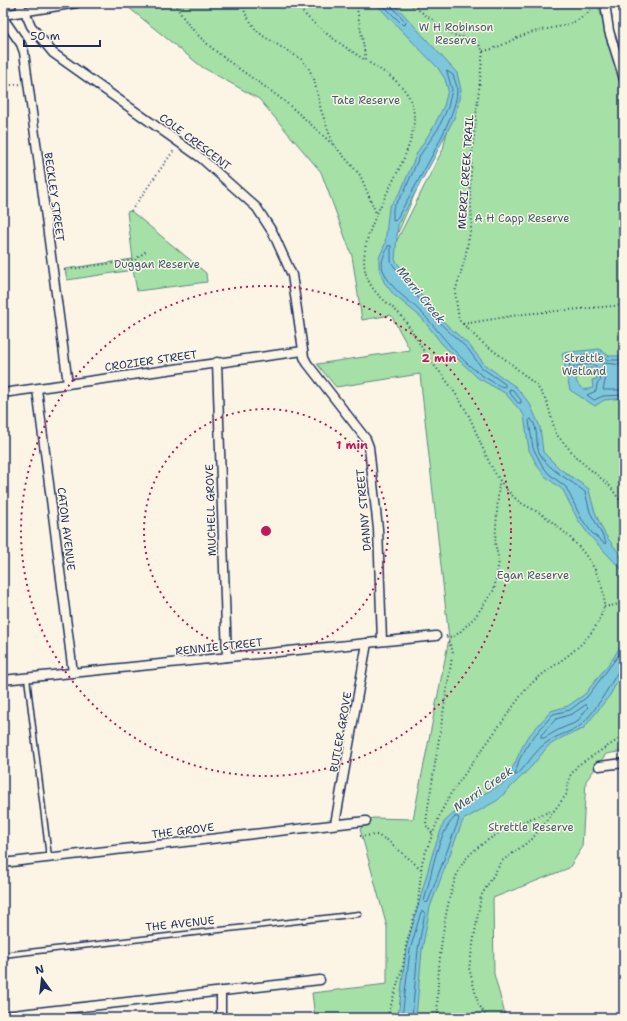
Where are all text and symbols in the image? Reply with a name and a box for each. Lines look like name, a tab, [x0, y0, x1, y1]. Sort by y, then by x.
park label: W H Robinson Reserve	[419, 20, 494, 48]
scale bar	[24, 22, 100, 48]
text: 50 m	[30, 28, 60, 44]
park label: Tate Reserve	[332, 93, 400, 108]
street label: COLE CRESCENT	[156, 110, 234, 174]
street label: MERRI CREEK TRAIL	[455, 114, 477, 230]
street label: BECKLEY STREET	[40, 152, 68, 243]
park label: A H Capp Reserve	[475, 211, 569, 226]
park label: Duggan Reserve	[114, 257, 200, 272]
water label: Merri Creek	[393, 263, 449, 327]
street label: CROZIER STREET	[104, 347, 198, 375]
text: 2 min	[422, 350, 457, 366]
park label: Strettle Wetland	[562, 351, 606, 379]
text: 1 min	[336, 437, 368, 453]
street label: MUCHELL GROVE	[202, 464, 220, 556]
street label: DANNY STREET	[353, 468, 375, 552]
street label: CATON AVENUE	[53, 487, 79, 572]
centre of rings	[259, 524, 273, 538]
park label: Egan Reserve	[497, 568, 569, 583]
street label: RENNIE STREET	[175, 635, 264, 659]
street label: BUTLER GROVE	[327, 690, 355, 774]
water label: Merri Creek	[450, 763, 516, 815]
street label: THE GROVE	[151, 820, 215, 842]
park label: Strettle Reserve	[488, 820, 574, 835]
street label: THE AVENUE	[145, 913, 215, 935]
north arrow	[22, 959, 62, 999]
text: N	[33, 961, 46, 978]

